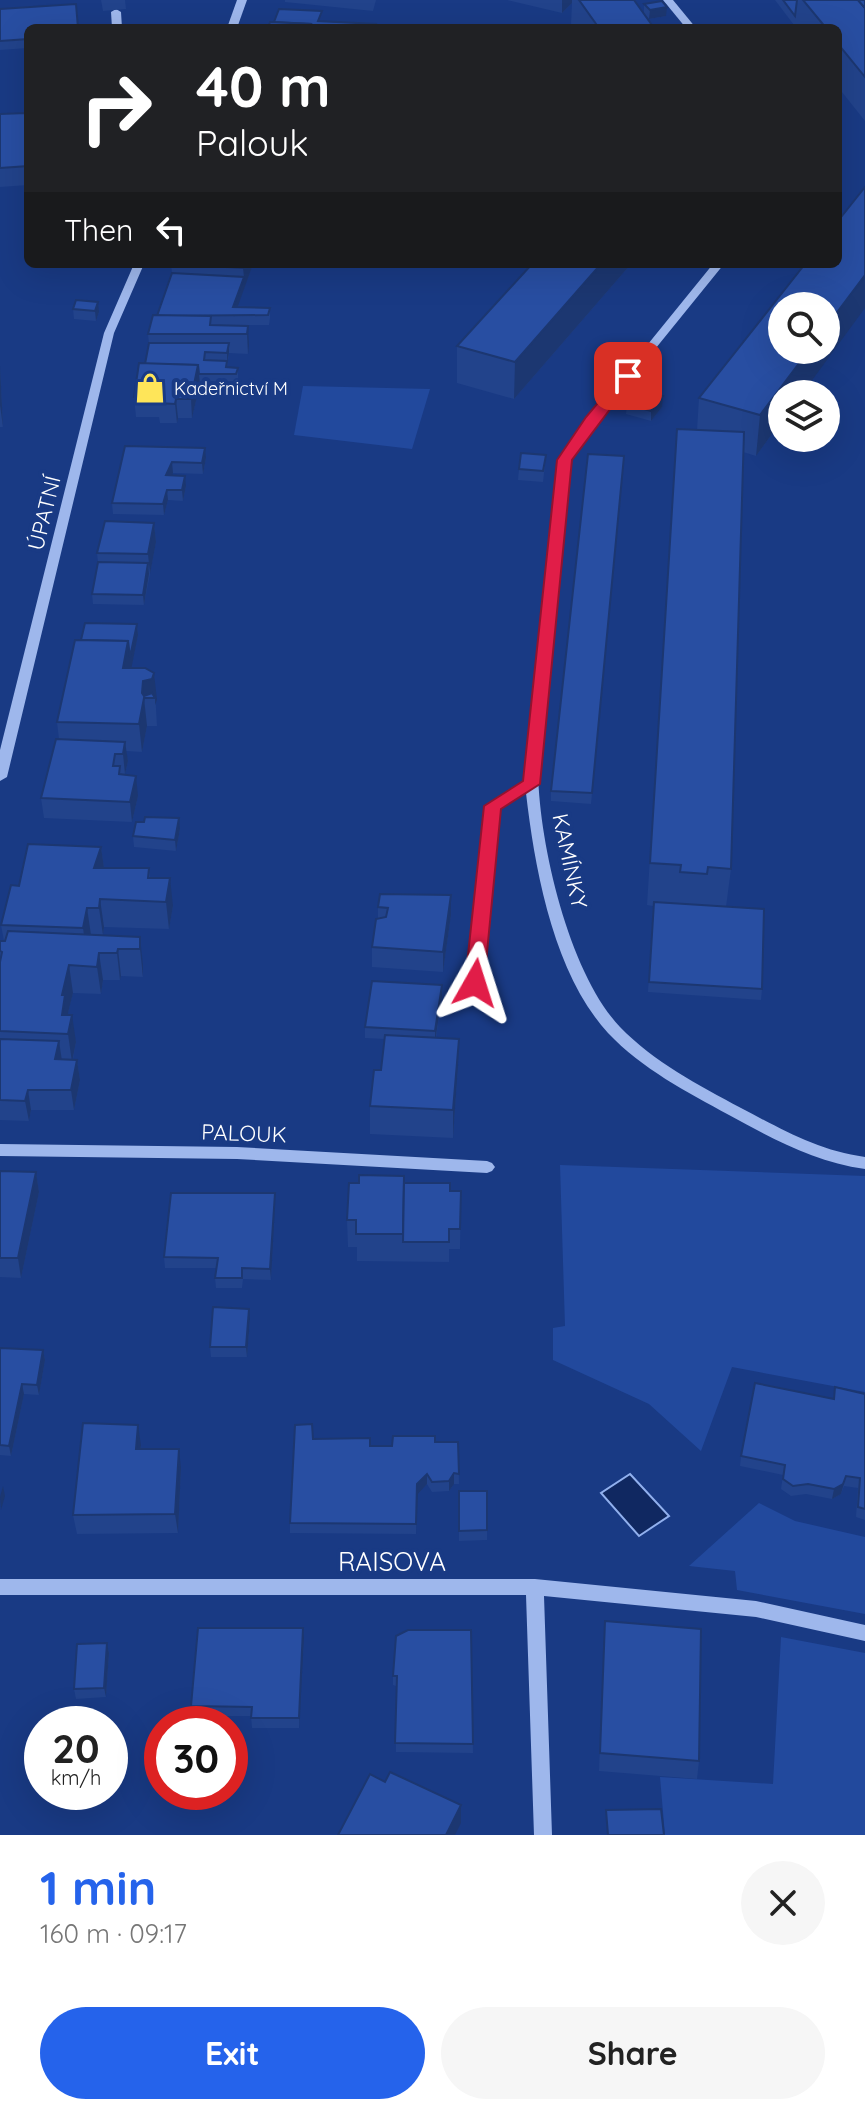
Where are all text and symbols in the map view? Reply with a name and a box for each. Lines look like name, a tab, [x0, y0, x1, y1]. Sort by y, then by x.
text: 40 m	[196, 51, 331, 121]
icon: right	[64, 56, 168, 160]
text: Palouk	[196, 120, 309, 165]
icon: left	[149, 208, 193, 252]
text: Then	[64, 211, 133, 249]
map controls	[768, 292, 840, 452]
button: search	[768, 292, 840, 364]
pin	[594, 342, 662, 410]
icon: arrive	[606, 354, 650, 398]
shop icon: Kadeřnictví M	[133, 371, 167, 405]
place label: Kadeřnictví M	[174, 377, 288, 400]
button: layers	[768, 380, 840, 452]
street label: ÚPATNÍ	[21, 472, 67, 553]
street label: KAMÍNKY	[546, 811, 594, 911]
position arrow	[433, 941, 517, 1025]
street label: PALOUK	[201, 1118, 287, 1148]
street label: RAISOVA	[338, 1545, 446, 1578]
speed limit sign: 30	[144, 1706, 248, 1810]
text: 20	[52, 1723, 100, 1773]
text: km/h	[51, 1765, 101, 1790]
text: 1 min	[40, 1857, 156, 1917]
button: close	[741, 1861, 825, 1945]
text: 160 m · 09:17	[40, 1917, 187, 1950]
button: Exit	[40, 2007, 425, 2099]
button: Share	[441, 2007, 825, 2099]

